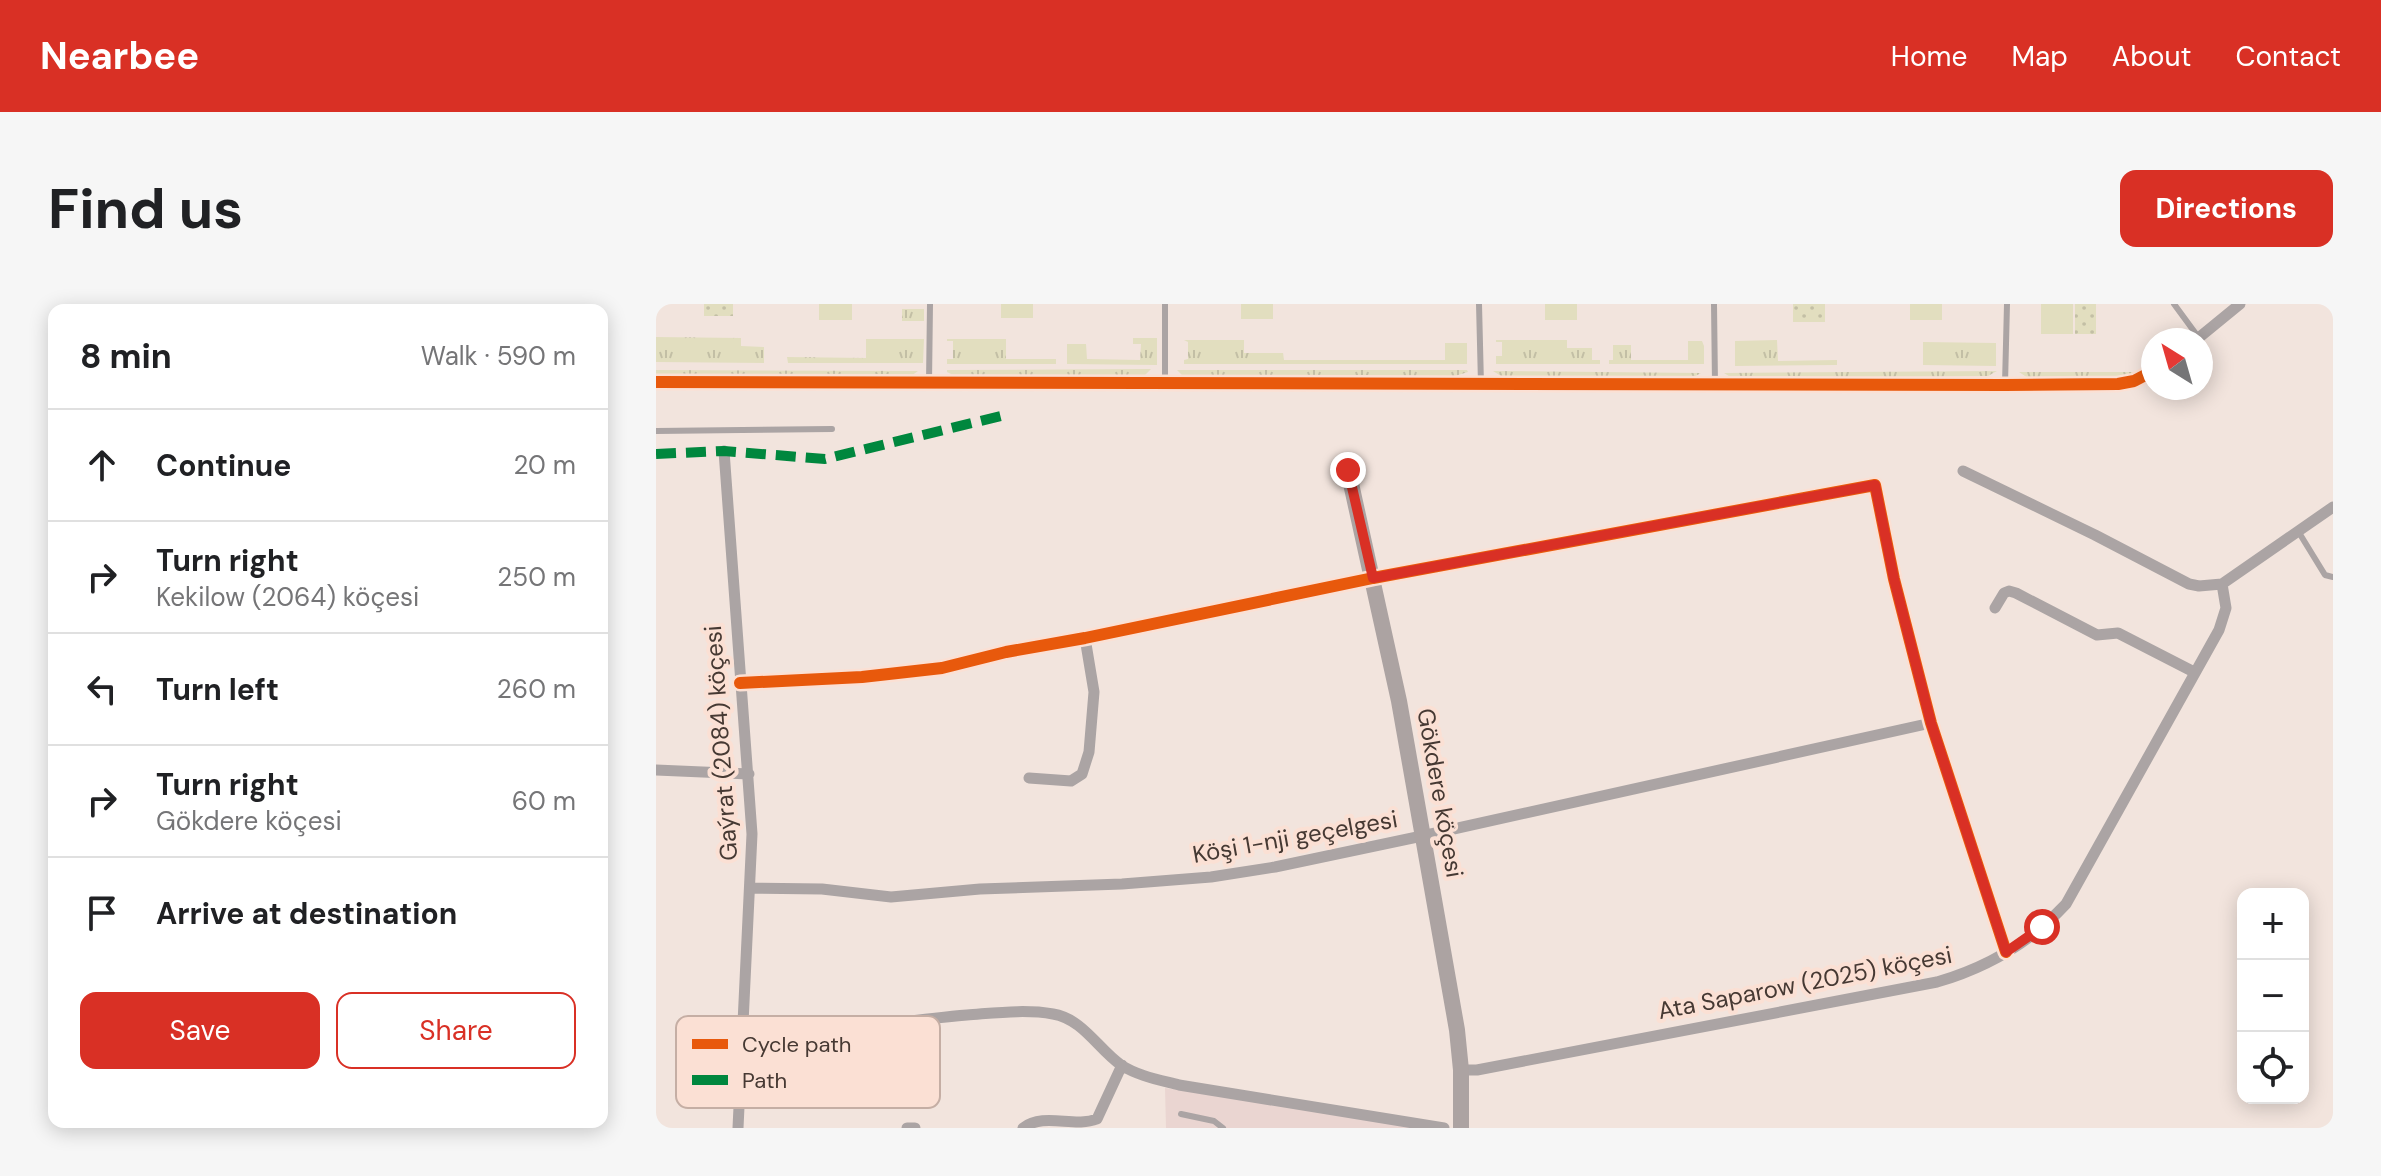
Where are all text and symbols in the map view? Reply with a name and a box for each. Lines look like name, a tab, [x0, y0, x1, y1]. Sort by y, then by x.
text: Nearbee	[40, 31, 199, 81]
text: Home	[1891, 38, 1967, 75]
text: Map	[2011, 38, 2068, 75]
text: About	[2112, 38, 2191, 75]
text: Contact	[2235, 38, 2341, 75]
button: Directions	[2120, 170, 2333, 247]
text: Find us	[48, 172, 243, 245]
north arrow	[2141, 328, 2213, 400]
text: 8 min	[80, 334, 172, 379]
text: Walk · 590 m	[421, 339, 576, 373]
icon: ahead	[80, 443, 124, 487]
text: Continue	[156, 446, 291, 485]
text: 20 m	[513, 448, 576, 482]
route end	[1330, 452, 1366, 488]
text: Turn right	[156, 541, 299, 580]
icon: right	[80, 555, 124, 599]
text: 250 m	[497, 560, 576, 594]
text: Kekilow (2064) köçesi	[156, 580, 419, 614]
street label: Gaýrat (2084) köçesi	[697, 624, 744, 862]
icon: left	[80, 667, 124, 711]
text: Turn left	[156, 670, 279, 709]
text: 260 m	[497, 672, 576, 706]
street label: Gökdere köçesi	[1410, 706, 1471, 880]
text: Turn right	[156, 765, 299, 804]
icon: right	[80, 779, 124, 823]
text: 60 m	[512, 784, 576, 818]
street label: Köşi 1-nji geçelgesi	[1190, 803, 1400, 870]
text: Gökdere köçesi	[156, 804, 342, 838]
map controls	[2237, 888, 2309, 1104]
button: +	[2237, 888, 2309, 960]
icon: arrive	[80, 891, 124, 935]
text: Arrive at destination	[156, 894, 457, 933]
route start	[2024, 909, 2060, 945]
street label: Ata Saparow (2025) köçesi	[1655, 939, 1955, 1026]
button: −	[2237, 960, 2309, 1032]
button: Save	[80, 992, 320, 1069]
button: Share	[336, 992, 576, 1069]
legend	[676, 1016, 940, 1108]
text: Cycle path	[742, 1030, 852, 1059]
button: locate	[2237, 1032, 2309, 1104]
text: Path	[742, 1066, 787, 1095]

